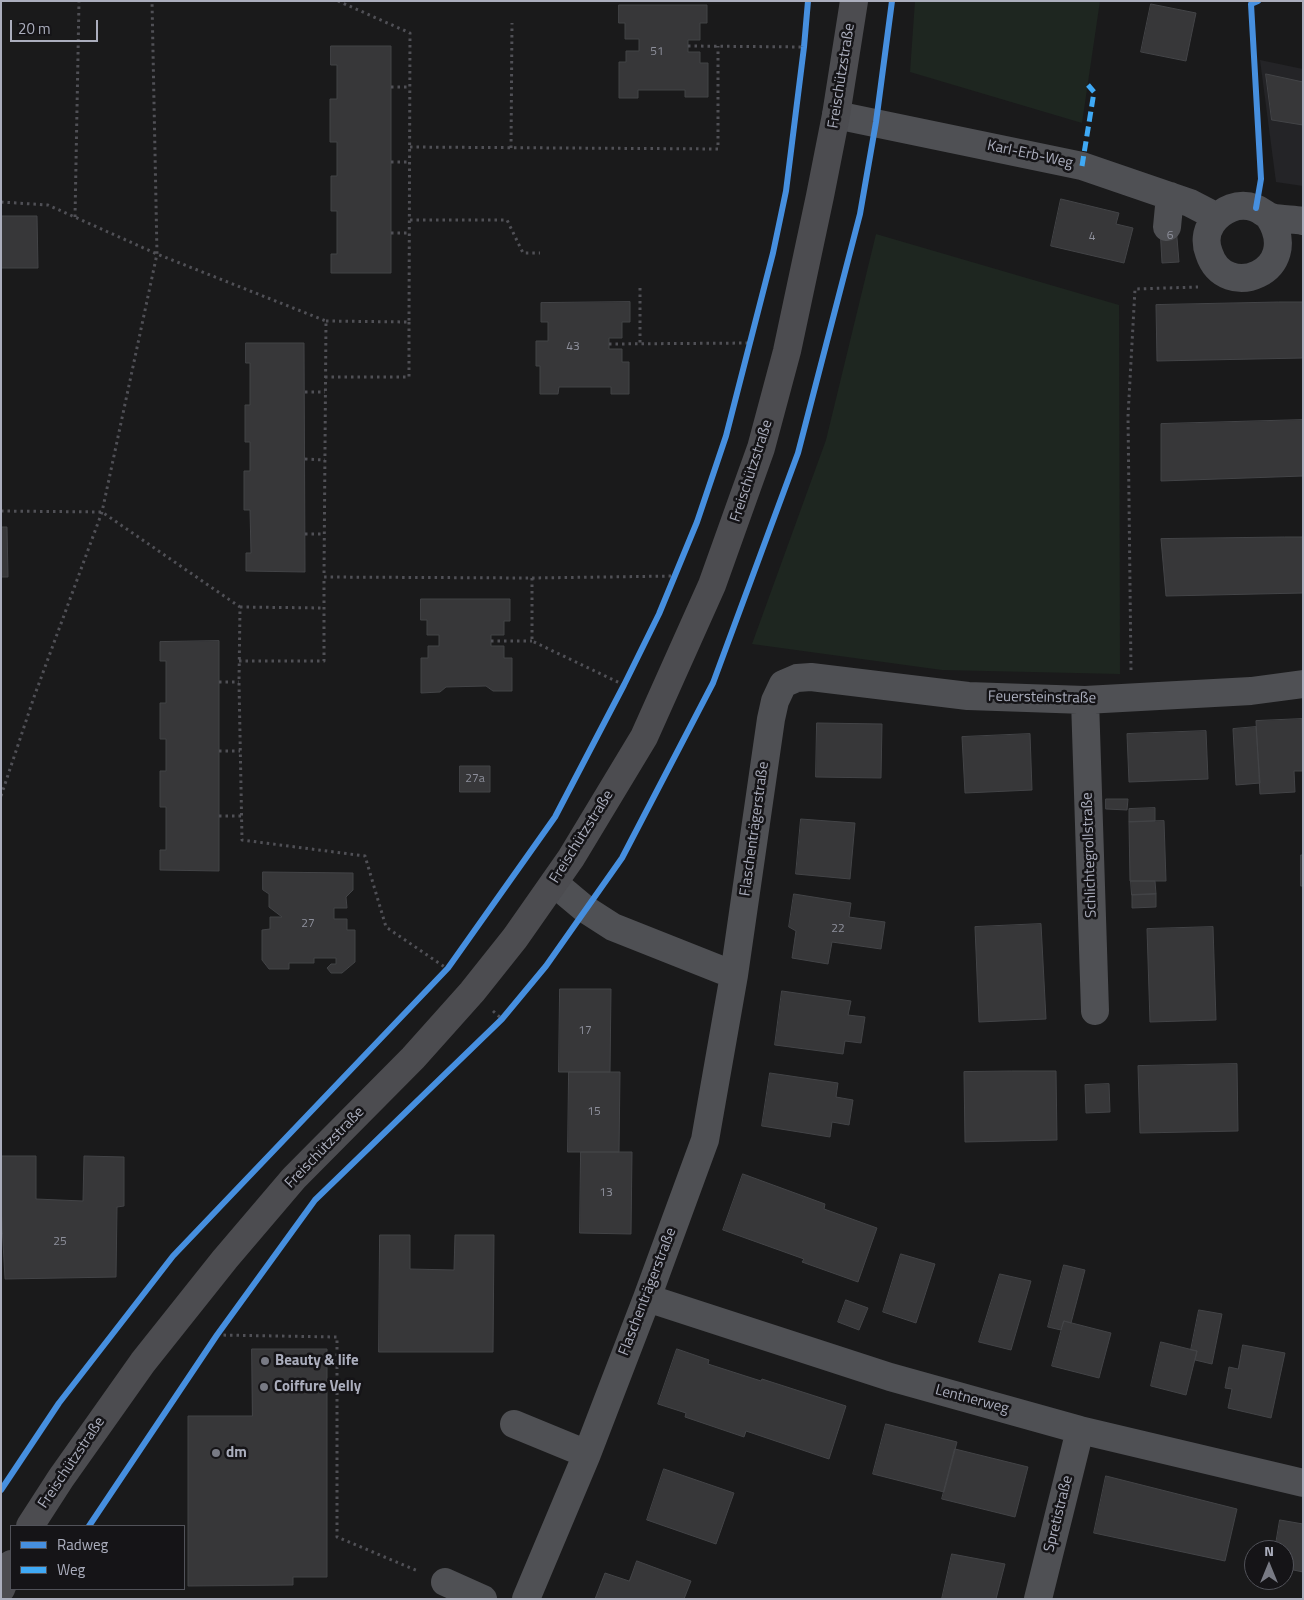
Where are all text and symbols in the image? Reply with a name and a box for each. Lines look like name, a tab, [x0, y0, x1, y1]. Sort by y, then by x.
scale bar	[12, 10, 100, 42]
text: 20 m	[18, 17, 51, 40]
street label: Freischützstraße	[825, 22, 859, 130]
house number: 51	[650, 45, 664, 59]
street label: Karl-Erb-Weg	[985, 137, 1075, 173]
house number: 6	[1167, 229, 1173, 243]
house number: 4	[1089, 230, 1095, 244]
house number: 43	[566, 340, 580, 354]
street label: Freischützstraße	[727, 418, 777, 524]
street label: Feuersteinstraße	[988, 688, 1096, 708]
street label: Flaschenträgerstraße	[737, 761, 773, 897]
house number: 27a	[465, 772, 485, 786]
street label: Freischützstraße	[546, 787, 618, 887]
street label: Schlichtegrollstraße	[1079, 792, 1101, 918]
house number: 27	[301, 917, 315, 931]
house number: 22	[831, 922, 845, 936]
house number: 17	[578, 1024, 592, 1038]
street label: Freischützstraße	[282, 1104, 368, 1192]
house number: 15	[587, 1105, 601, 1119]
house number: 13	[599, 1186, 613, 1200]
street label: Flaschenträgerstraße	[615, 1225, 681, 1359]
house number: 25	[53, 1235, 67, 1249]
place label: Beauty & life	[275, 1352, 359, 1370]
marker: Beauty & life	[259, 1355, 271, 1367]
place label: Coiffure Velly	[274, 1378, 361, 1396]
marker: Coiffure Velly	[258, 1381, 270, 1393]
street label: Lentnerweg	[933, 1382, 1011, 1418]
street label: Freischützstraße	[35, 1414, 109, 1512]
place label: dm	[226, 1444, 247, 1462]
marker: dm	[210, 1447, 222, 1459]
street label: Spretistraße	[1041, 1474, 1077, 1554]
legend	[10, 1525, 185, 1590]
text: Radweg	[57, 1533, 108, 1556]
north arrow	[1244, 1540, 1294, 1590]
text: N	[1264, 1540, 1274, 1561]
text: Weg	[57, 1558, 85, 1581]

